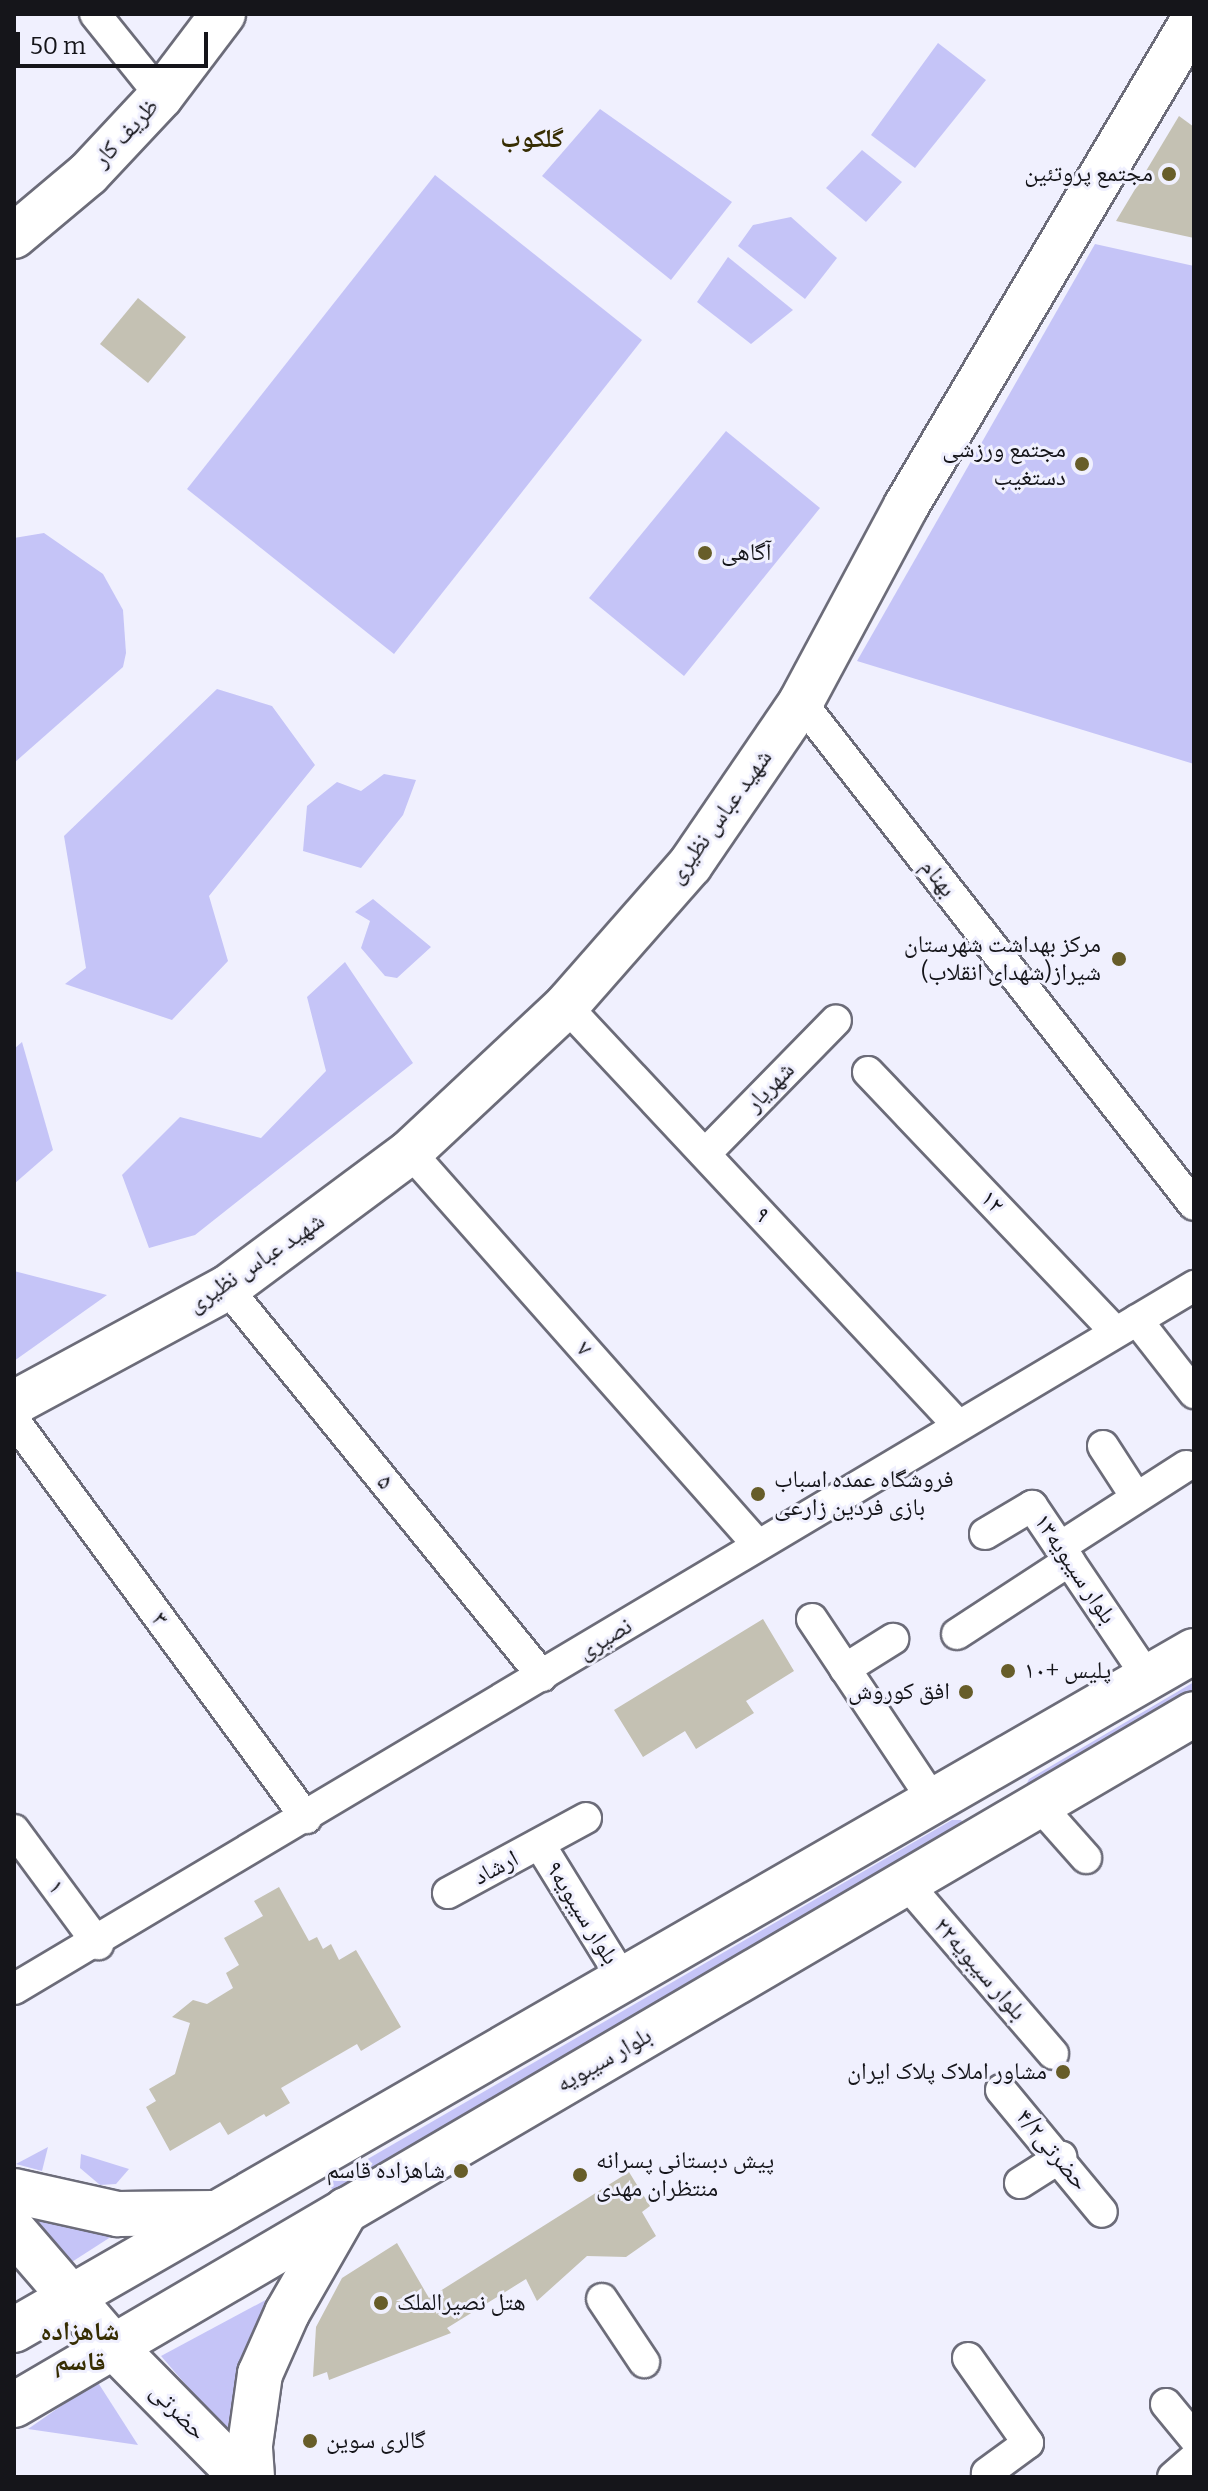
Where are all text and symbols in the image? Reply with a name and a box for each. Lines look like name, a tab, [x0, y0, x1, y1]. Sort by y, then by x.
scale bar	[20, 16, 212, 66]
text: 50 m	[30, 32, 86, 60]
street label: ظریف کار	[87, 93, 165, 173]
district label: گلکوب	[500, 123, 564, 155]
place label: مجتمع پروتئین	[1024, 160, 1153, 188]
marker: مجتمع پروتئین	[1160, 165, 1178, 183]
place label: مجتمع ورزشی دستغیب	[942, 436, 1066, 492]
marker: مجتمع ورزشی دستغیب	[1073, 455, 1091, 473]
place label: آگاهی	[721, 539, 771, 567]
marker: آگاهی	[696, 544, 714, 562]
street label: شهید عباس نظیری	[662, 744, 778, 890]
street label: بهنام	[914, 853, 962, 903]
place label: مرکز بهداشت شهرستان شیراز(شهدای انقلاب)	[904, 931, 1101, 987]
marker: مرکز بهداشت شهرستان شیراز(شهدای انقلاب)	[1108, 948, 1130, 970]
street label: شهریار	[739, 1056, 801, 1118]
street label: ۱۲	[974, 1184, 1010, 1220]
street label: ۹	[748, 1201, 776, 1229]
street label: شهید عباس نظیری	[182, 1207, 330, 1319]
street label: ۷	[570, 1335, 598, 1363]
place label: فروشگاه عمده اسباب بازی فردین زارعی	[774, 1466, 954, 1522]
street label: ۵	[370, 1469, 400, 1495]
marker: فروشگاه عمده اسباب بازی فردین زارعی	[749, 1485, 767, 1503]
street label: بلوار سیبویه۱۳	[1028, 1508, 1122, 1630]
street label: ۳	[145, 1606, 175, 1632]
street label: نصیری	[573, 1612, 637, 1666]
place label: پلیس +۱۰	[1024, 1657, 1111, 1685]
marker: پلیس +۱۰	[999, 1662, 1017, 1680]
place label: افق کوروش	[848, 1678, 950, 1706]
marker: افق کوروش	[957, 1683, 975, 1701]
street label: ارشاد	[469, 1844, 523, 1892]
street label: بلوار سیبویه۹	[539, 1856, 625, 1970]
street label: ۱	[41, 1874, 71, 1900]
street label: بلوار سیبویه۲۲	[928, 1912, 1032, 2026]
street label: بلوار سیبویه	[551, 2021, 657, 2099]
place label: مشاور املاک پلاک ایران	[847, 2058, 1047, 2086]
marker: مشاور املاک پلاک ایران	[1054, 2063, 1072, 2081]
street label: حضرتی۴/۲	[1010, 2103, 1094, 2197]
place label: پیش دبستانی پسرانه منتظران مهدی	[596, 2147, 774, 2203]
place label: شاهزاده قاسم	[326, 2157, 445, 2185]
marker: شاهزاده قاسم	[452, 2162, 470, 2180]
marker: پیش دبستانی پسرانه منتظران مهدی	[571, 2166, 589, 2184]
place label: هتل نصیرالملک	[397, 2289, 526, 2317]
marker: هتل نصیرالملک	[372, 2294, 390, 2312]
district label: شاهزاده قاسم	[40, 2316, 120, 2378]
street label: حضرتی	[144, 2377, 212, 2447]
place label: گالری سوین	[326, 2427, 426, 2455]
marker: گالری سوین	[301, 2432, 319, 2450]

